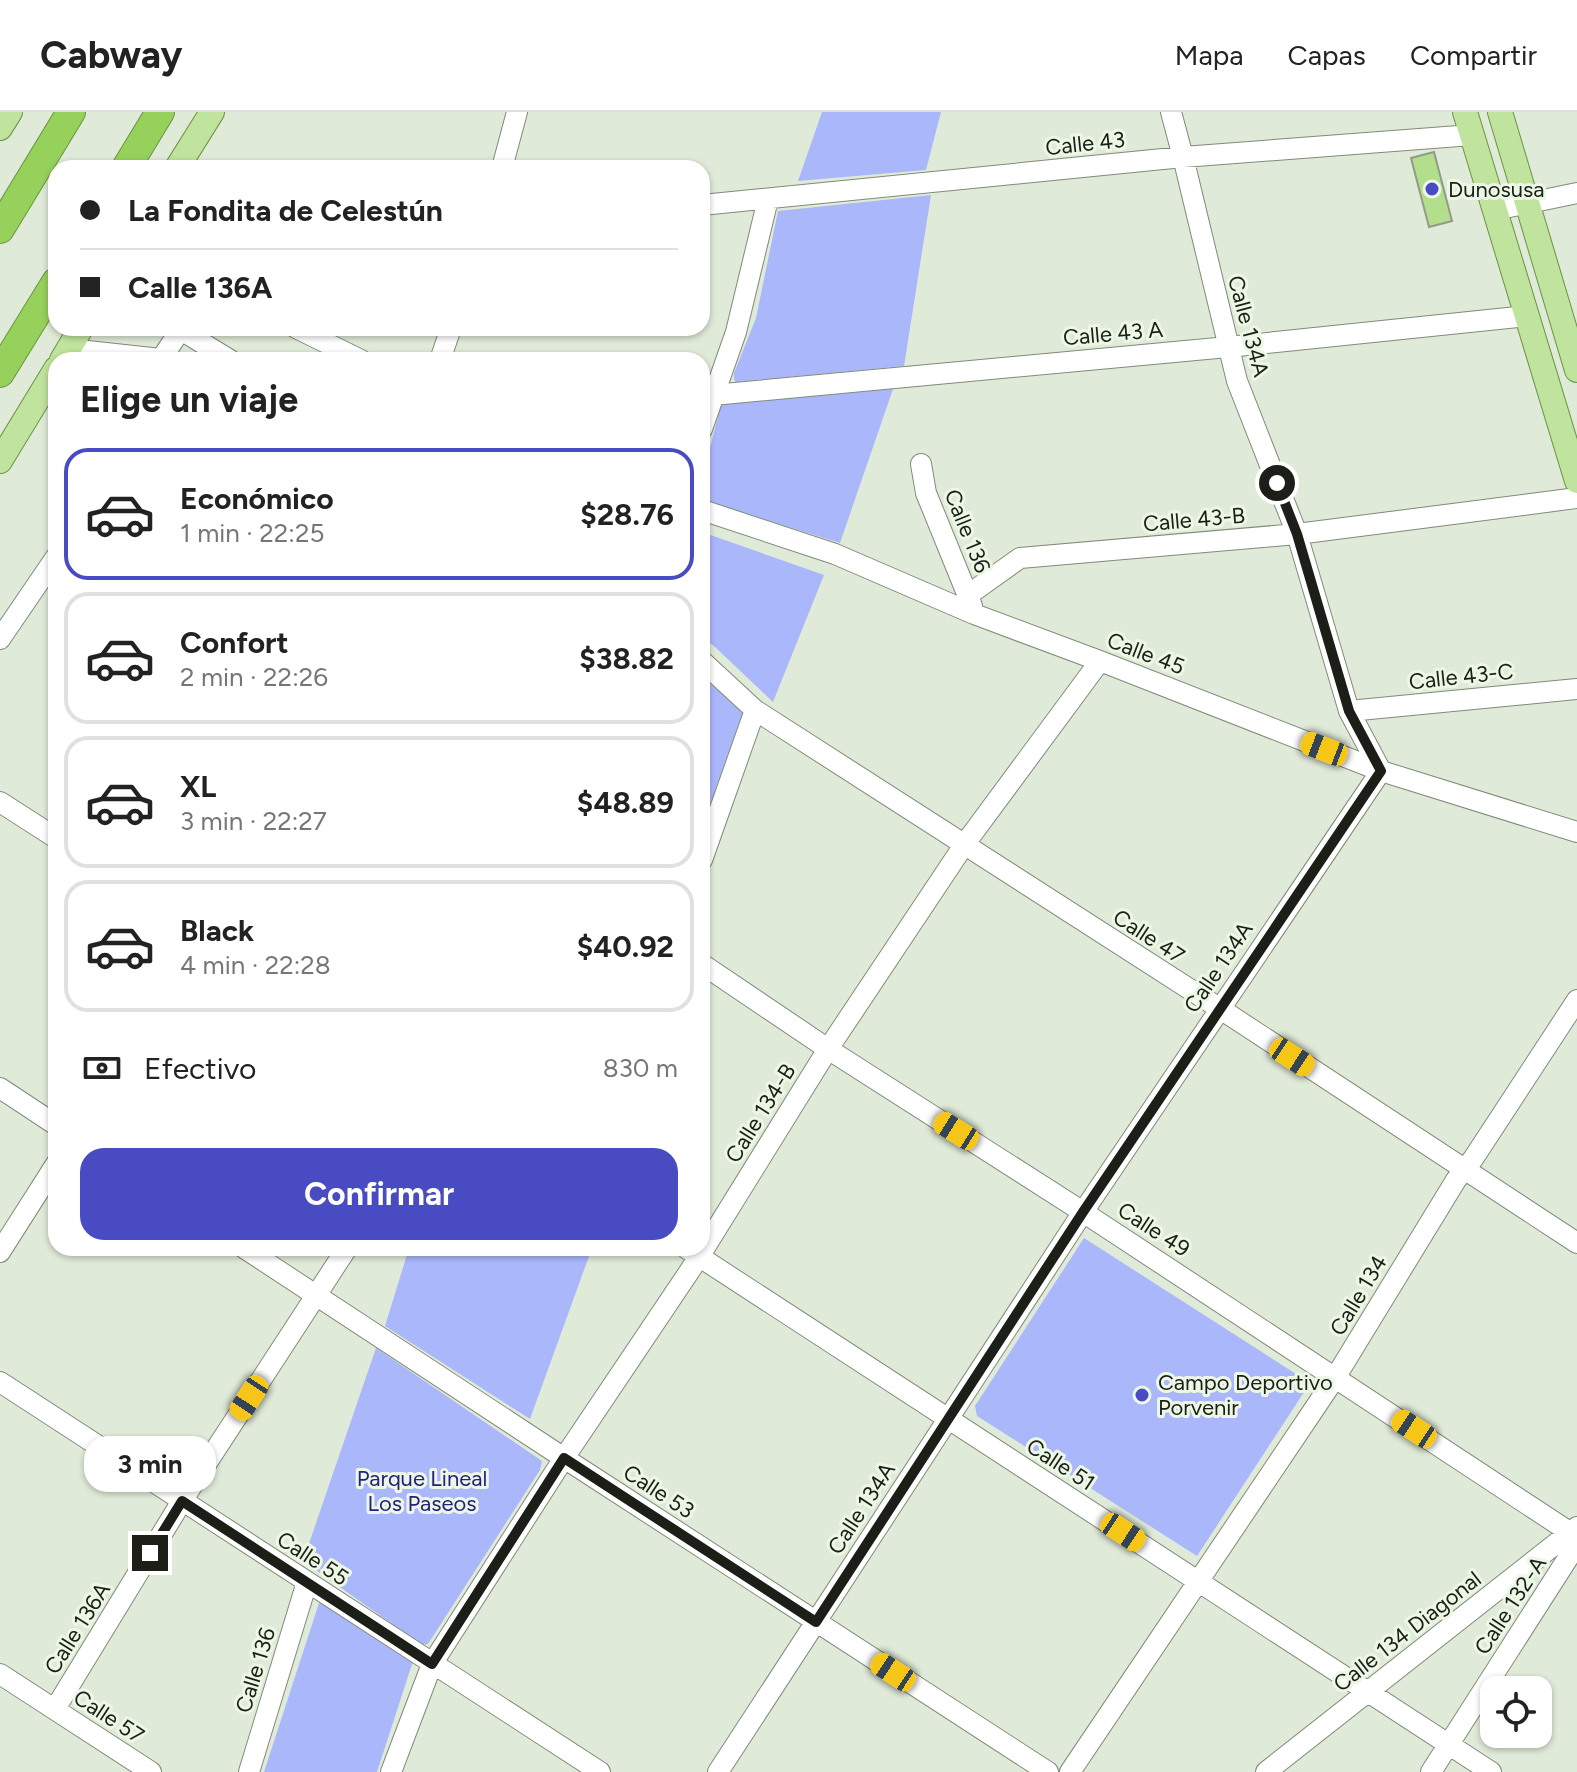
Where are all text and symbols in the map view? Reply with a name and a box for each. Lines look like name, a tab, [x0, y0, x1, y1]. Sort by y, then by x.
text: Cabway	[40, 32, 182, 78]
text: Mapa	[1175, 38, 1244, 72]
text: Capas	[1288, 38, 1366, 72]
text: Compartir	[1410, 38, 1537, 72]
street label: Calle 43	[1044, 126, 1126, 161]
place label: Dunosusa	[1448, 176, 1544, 203]
marker: Dunosusa	[1423, 180, 1441, 198]
text: La Fondita de Celestún	[128, 192, 443, 229]
text: Calle 136A	[128, 269, 272, 306]
street label: Calle 134A	[1222, 272, 1275, 380]
street label: Calle 43 A	[1062, 316, 1164, 351]
text: Elige un viaje	[80, 378, 298, 421]
route start	[1259, 465, 1295, 501]
icon: car	[84, 478, 156, 550]
text: Económico	[180, 480, 334, 517]
street label: Calle 136	[939, 485, 996, 577]
text: $28.76	[580, 496, 674, 533]
street label: Calle 43-B	[1142, 502, 1246, 537]
text: 1 min · 22:25	[180, 517, 324, 549]
icon: car	[84, 622, 156, 694]
text: Confort	[180, 624, 289, 661]
street label: Calle 45	[1103, 626, 1188, 681]
text: $38.82	[579, 640, 674, 677]
street label: Calle 43-C	[1407, 658, 1515, 695]
text: 2 min · 22:26	[180, 661, 328, 693]
car	[1297, 729, 1351, 769]
icon: car	[84, 766, 156, 838]
text: XL	[180, 768, 216, 805]
text: $48.89	[577, 784, 674, 821]
text: 3 min · 22:27	[180, 805, 327, 837]
street label: Calle 47	[1108, 903, 1190, 970]
icon: car	[84, 910, 156, 982]
text: Black	[180, 912, 254, 949]
street label: Calle 134A	[1178, 917, 1259, 1018]
text: $40.92	[577, 928, 674, 965]
text: 4 min · 22:28	[180, 949, 331, 981]
car	[1265, 1034, 1319, 1080]
icon: cash	[80, 1046, 124, 1090]
text: Efectivo	[144, 1050, 256, 1087]
text: 830 m	[603, 1052, 678, 1084]
street label: Calle 134-B	[719, 1059, 801, 1168]
car	[929, 1108, 983, 1154]
button: Confirmar	[80, 1148, 678, 1240]
street label: Calle 49	[1113, 1196, 1195, 1263]
street label: Calle 134	[1324, 1250, 1393, 1340]
place label: Campo Deportivo Porvenir	[1158, 1369, 1333, 1421]
car	[226, 1371, 272, 1425]
marker: Campo Deportivo Porvenir	[1133, 1386, 1151, 1404]
car	[1387, 1406, 1441, 1452]
street label: Calle 51	[1022, 1432, 1100, 1496]
callout: 3 min	[84, 1437, 216, 1493]
text: 3 min	[118, 1448, 182, 1480]
street label: Calle 134A	[822, 1457, 901, 1559]
street label: Calle 53	[618, 1459, 699, 1524]
park label: Parque Lineal Los Paseos	[357, 1465, 487, 1517]
car	[1096, 1509, 1150, 1555]
street label: Calle 55	[272, 1525, 353, 1591]
route end	[132, 1535, 168, 1571]
street label: Calle 132-A	[1469, 1551, 1552, 1659]
street label: Calle 134 Diagonal	[1328, 1565, 1486, 1697]
street label: Calle 136A	[39, 1578, 116, 1679]
street label: Calle 136	[230, 1624, 281, 1716]
car	[866, 1649, 920, 1695]
map controls	[1480, 1676, 1552, 1748]
button: locate	[1480, 1676, 1552, 1748]
street label: Calle 57	[68, 1684, 149, 1749]

